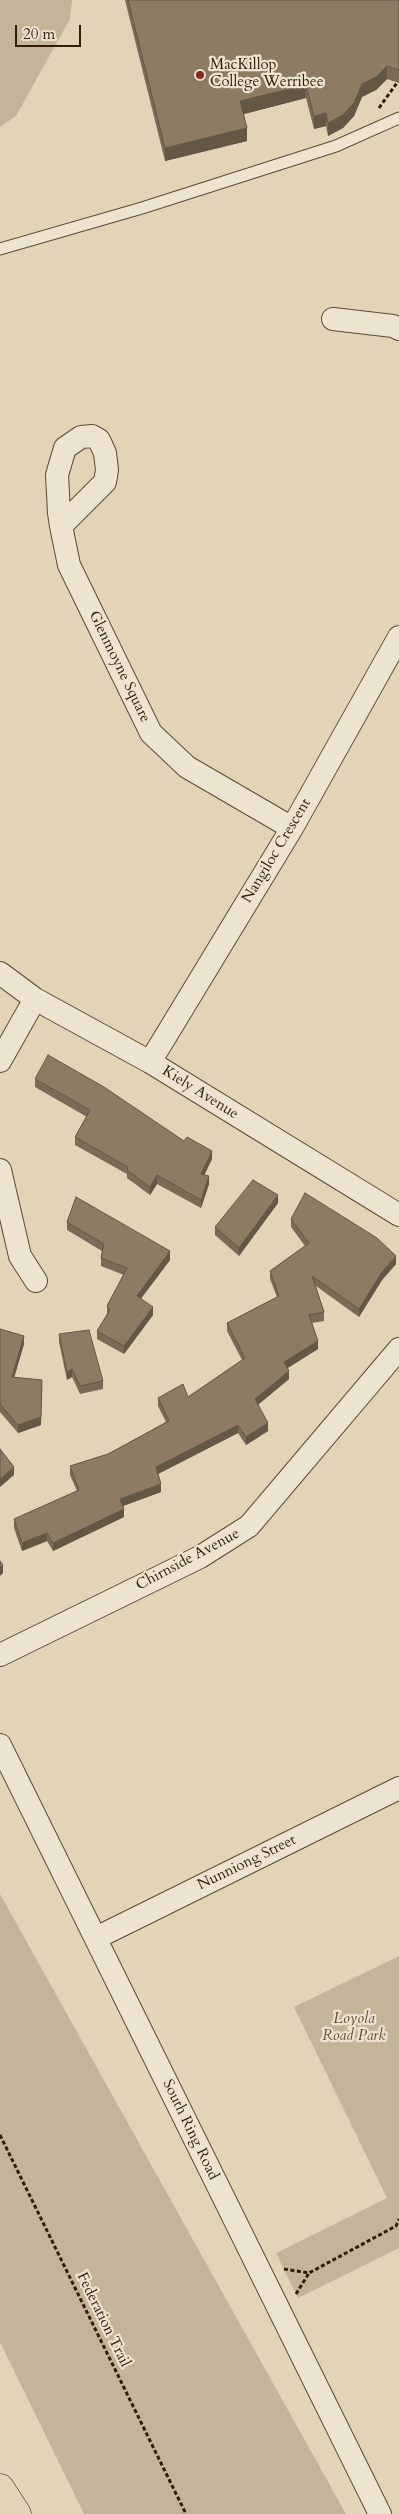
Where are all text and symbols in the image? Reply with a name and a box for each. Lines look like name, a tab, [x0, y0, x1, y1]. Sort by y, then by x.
scale bar	[18, 15, 84, 47]
text: 20 m	[23, 24, 55, 44]
place label: MacKillop College Werribee	[210, 57, 323, 92]
marker: MacKillop College Werribee	[194, 69, 206, 81]
street label: Glenmoyne Square	[84, 608, 154, 726]
street label: Nangiloc Crescent	[239, 795, 315, 907]
street label: Kiely Avenue	[159, 1062, 241, 1124]
street label: Chirnside Avenue	[133, 1525, 243, 1595]
street label: Nunniong Street	[195, 1831, 299, 1895]
park label: Loyola Road Park	[322, 2011, 386, 2046]
street label: South Ring Road	[158, 2077, 222, 2183]
street label: Federation Trail	[72, 2270, 134, 2370]

